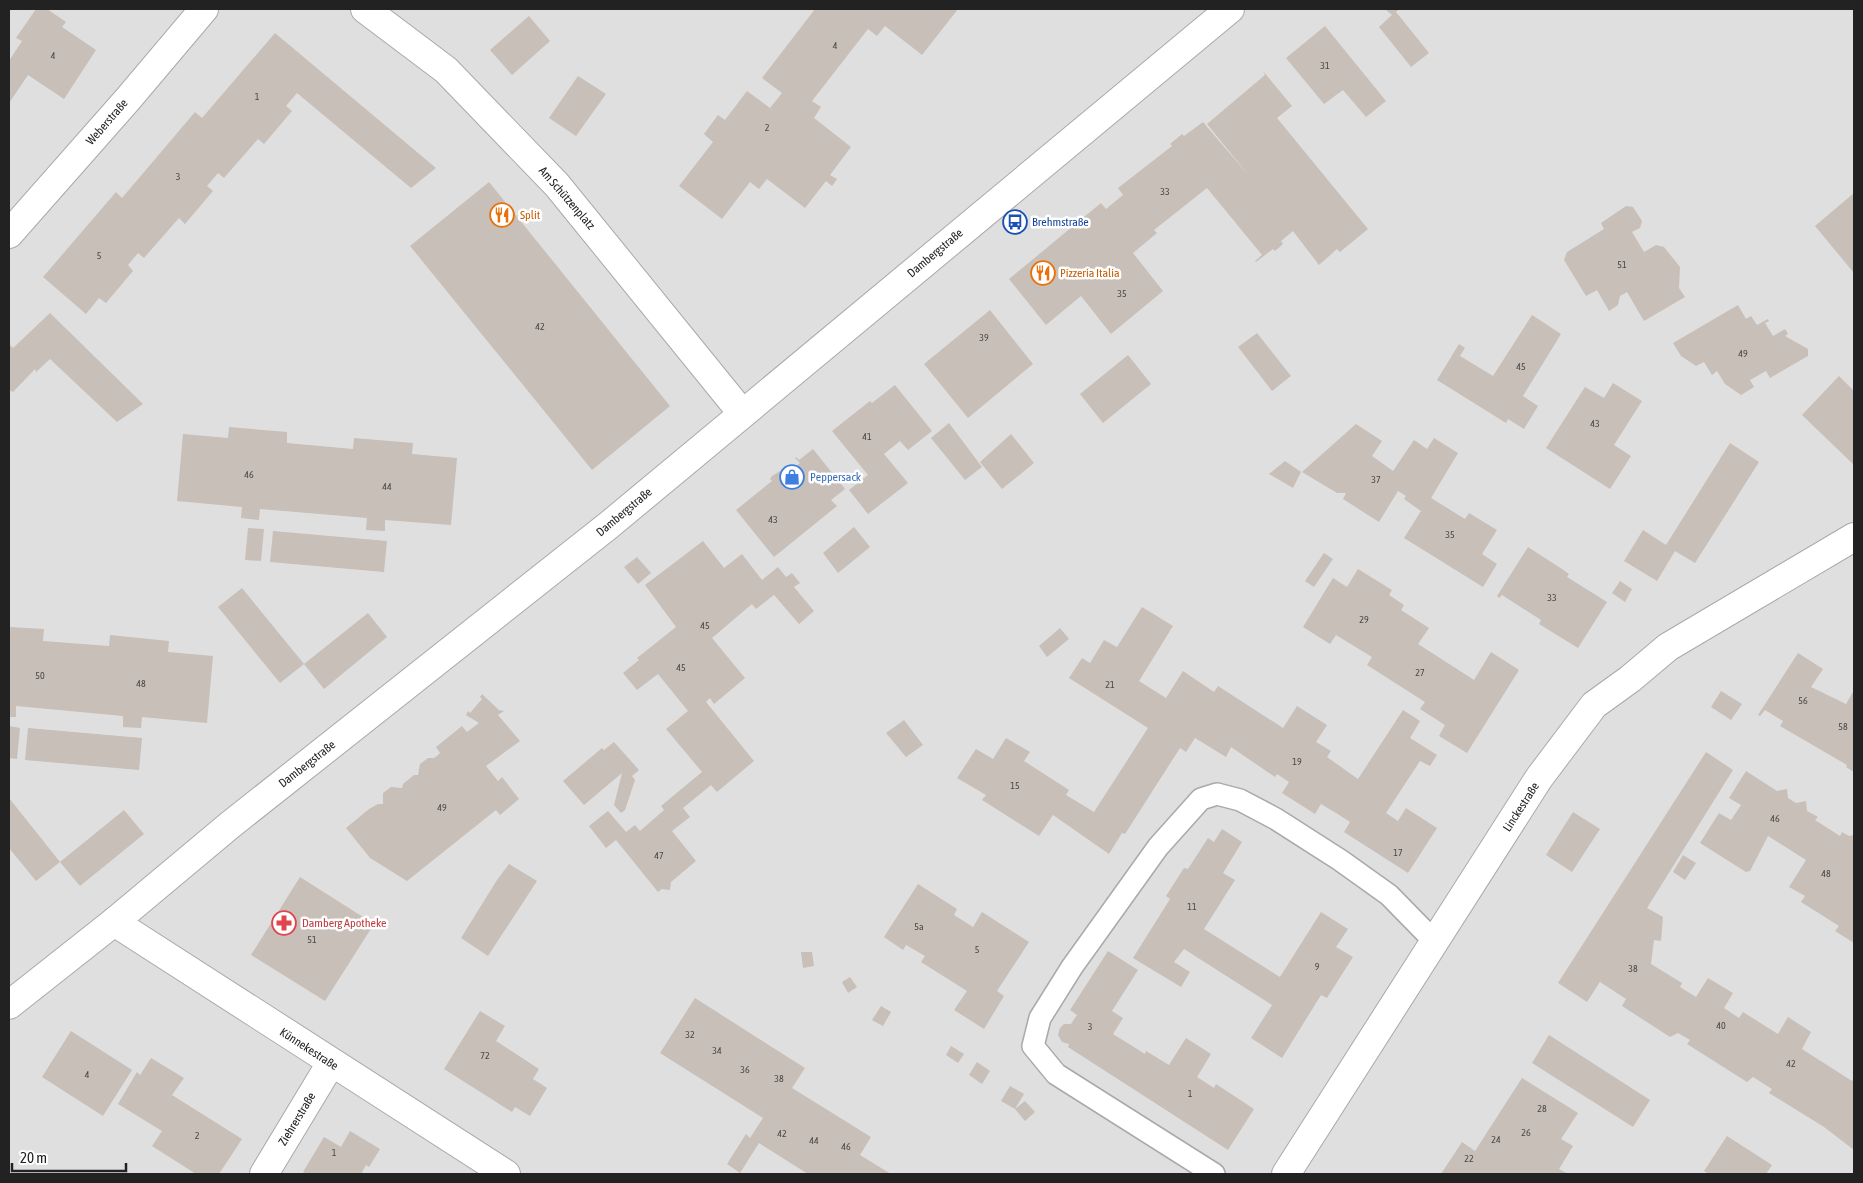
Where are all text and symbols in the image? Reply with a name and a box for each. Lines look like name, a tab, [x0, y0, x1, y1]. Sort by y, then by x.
house number: 4	[833, 40, 838, 51]
house number: 4	[51, 50, 56, 61]
house number: 31	[1320, 60, 1330, 71]
house number: 1	[255, 91, 260, 102]
street label: Weberstraße	[83, 96, 131, 148]
house number: 2	[765, 122, 770, 133]
street label: Am Schützenplatz	[536, 164, 598, 233]
house number: 3	[176, 171, 181, 182]
house number: 33	[1160, 186, 1170, 197]
restaurant icon: Split	[489, 202, 515, 228]
place label: Split	[520, 208, 541, 222]
bus stop icon: Brehmstraße	[1002, 209, 1028, 235]
place label: Brehmstraße	[1032, 215, 1089, 229]
street label: Dambergstraße	[904, 226, 966, 280]
house number: 5	[97, 250, 102, 261]
house number: 51	[1617, 259, 1627, 270]
restaurant icon: Pizzeria Italia	[1030, 260, 1056, 286]
place label: Pizzeria Italia	[1060, 266, 1120, 280]
house number: 35	[1117, 288, 1127, 299]
house number: 42	[535, 321, 545, 332]
house number: 39	[979, 332, 989, 343]
house number: 49	[1738, 348, 1748, 359]
house number: 45	[1516, 361, 1526, 372]
house number: 43	[1590, 418, 1600, 429]
house number: 41	[862, 431, 872, 442]
shop icon: Peppersack	[779, 464, 805, 490]
house number: 46	[244, 469, 254, 480]
place label: Peppersack	[810, 470, 862, 484]
house number: 37	[1371, 474, 1381, 485]
house number: 44	[382, 481, 392, 492]
street label: Dambergstraße	[593, 485, 655, 539]
house number: 43	[768, 514, 778, 525]
house number: 35	[1445, 529, 1455, 540]
house number: 33	[1547, 592, 1557, 603]
house number: 29	[1359, 614, 1369, 625]
house number: 45	[700, 620, 710, 631]
house number: 45	[676, 662, 686, 673]
house number: 27	[1415, 667, 1425, 678]
house number: 50	[35, 670, 45, 681]
house number: 48	[136, 678, 146, 689]
house number: 21	[1105, 679, 1115, 690]
house number: 56	[1798, 695, 1808, 706]
house number: 58	[1838, 721, 1848, 732]
street label: Dambergstraße	[276, 738, 338, 790]
house number: 19	[1292, 756, 1302, 767]
house number: 15	[1010, 780, 1020, 791]
street label: Linckestraße	[1500, 780, 1542, 834]
house number: 49	[437, 802, 447, 813]
house number: 46	[1770, 813, 1780, 824]
house number: 17	[1393, 847, 1403, 858]
house number: 47	[654, 850, 664, 861]
house number: 48	[1821, 868, 1831, 879]
house number: 11	[1187, 901, 1197, 912]
pharmacy icon: Damberg Apotheke	[271, 910, 297, 936]
place label: Damberg Apotheke	[302, 916, 386, 930]
house number: 5a	[914, 921, 924, 932]
house number: 51	[307, 934, 317, 945]
house number: 5	[975, 944, 980, 955]
house number: 9	[1315, 961, 1320, 972]
house number: 38	[1628, 963, 1638, 974]
house number: 40	[1716, 1020, 1726, 1031]
house number: 3	[1088, 1021, 1093, 1032]
street label: Künnekestraße	[277, 1025, 341, 1073]
house number: 32	[685, 1029, 695, 1040]
house number: 34	[712, 1045, 722, 1056]
house number: 72	[480, 1050, 490, 1061]
house number: 42	[1786, 1058, 1796, 1069]
house number: 36	[740, 1064, 750, 1075]
house number: 4	[85, 1069, 90, 1080]
house number: 38	[774, 1073, 784, 1084]
house number: 1	[1188, 1088, 1193, 1099]
street label: Ziehrerstraße	[276, 1090, 318, 1148]
house number: 28	[1537, 1103, 1547, 1114]
house number: 26	[1521, 1127, 1531, 1138]
house number: 42	[777, 1128, 787, 1139]
house number: 2	[195, 1130, 200, 1141]
house number: 24	[1491, 1134, 1501, 1145]
house number: 44	[809, 1135, 819, 1146]
scale bar	[12, 1140, 126, 1172]
house number: 46	[841, 1141, 851, 1152]
house number: 1	[332, 1147, 337, 1158]
text: 20 m	[20, 1149, 47, 1166]
house number: 22	[1464, 1153, 1474, 1164]

